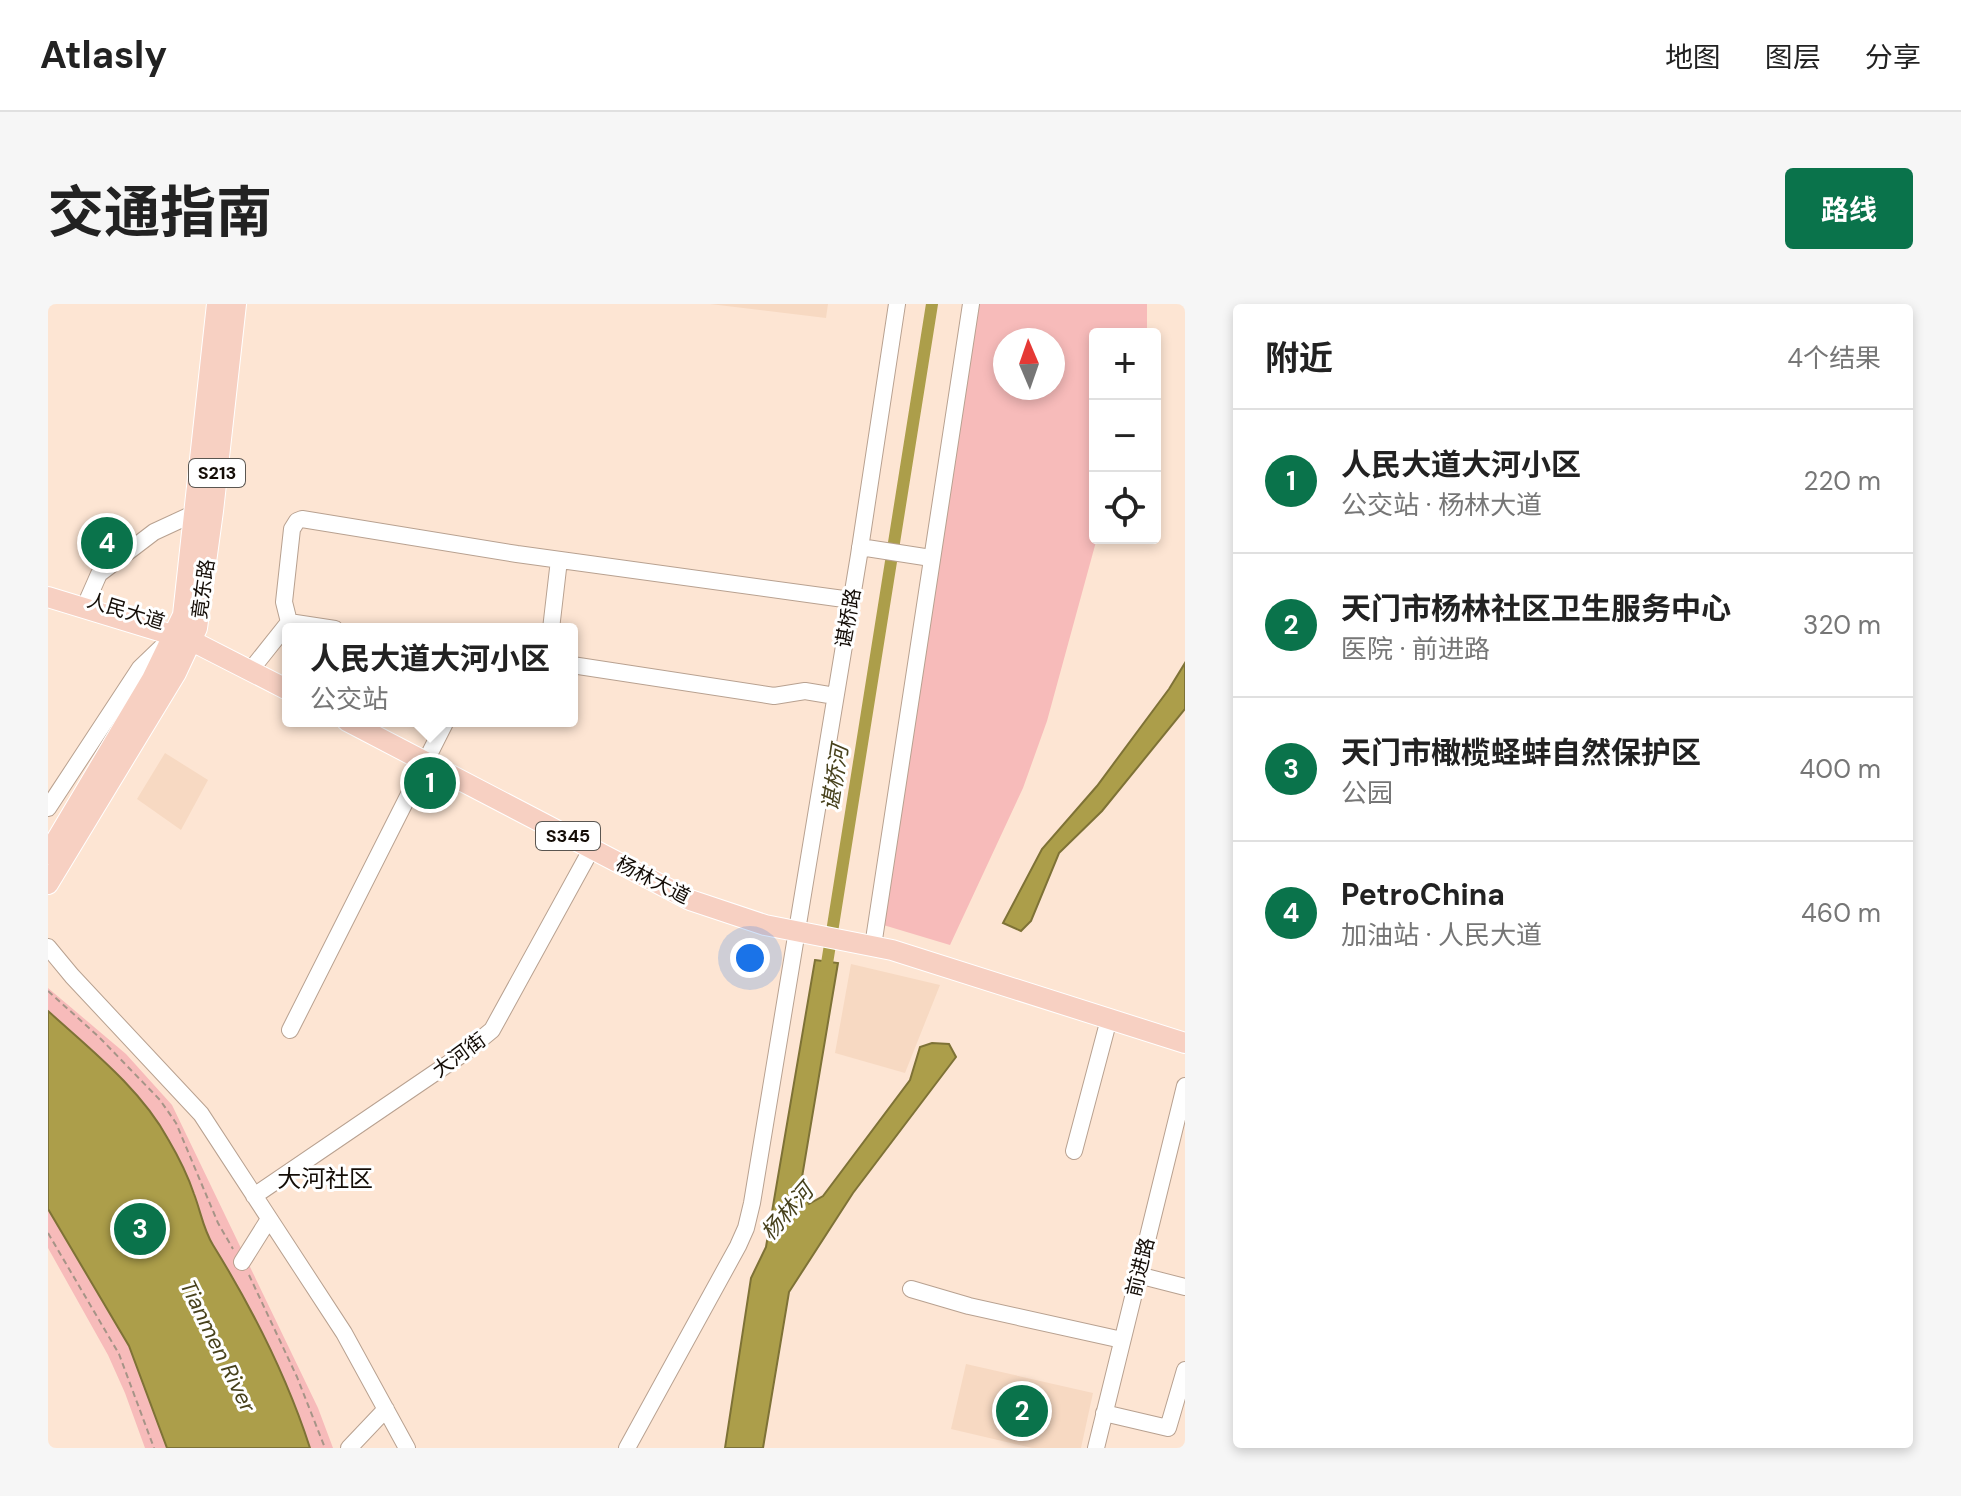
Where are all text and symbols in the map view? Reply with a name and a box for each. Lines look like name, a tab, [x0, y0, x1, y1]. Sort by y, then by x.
text: Atlasly	[40, 30, 167, 80]
text: 地图	[1665, 39, 1721, 76]
text: 图层	[1765, 39, 1821, 76]
text: 分享	[1865, 39, 1921, 76]
button: 路线	[1785, 168, 1913, 249]
text: 交通指南	[48, 176, 272, 249]
north arrow	[993, 328, 1065, 400]
map controls	[1089, 328, 1161, 544]
button: +	[1089, 328, 1161, 400]
text: 附近	[1265, 336, 1333, 381]
text: 4个结果	[1787, 341, 1881, 375]
button: −	[1089, 400, 1161, 472]
text: 人民大道大河小区	[1341, 445, 1581, 484]
road number: S213	[189, 459, 245, 487]
text: 1	[1286, 464, 1296, 498]
text: 220 m	[1803, 464, 1881, 498]
button: locate	[1089, 472, 1161, 544]
text: 公交站 · 杨林大道	[1341, 488, 1542, 522]
pin: 4	[81, 513, 133, 573]
street label: 竟东路	[186, 557, 220, 621]
street label: 谌桥路	[830, 586, 866, 650]
street label: 人民大道	[84, 587, 168, 635]
text: 天门市杨林社区卫生服务中心	[1341, 589, 1731, 628]
text: 2	[1283, 608, 1299, 642]
text: 320 m	[1803, 608, 1881, 642]
popup	[282, 623, 578, 727]
text: 医院 · 前进路	[1341, 632, 1490, 666]
text: 人民大道大河小区	[310, 639, 550, 678]
text: 公交站	[310, 682, 388, 716]
text: 天门市橄榄蛏蚌自然保护区	[1341, 733, 1701, 772]
water label: 谌桥河	[816, 739, 855, 813]
text: 3	[1283, 752, 1299, 786]
text: 400 m	[1800, 752, 1881, 786]
pin: 1	[404, 753, 456, 813]
text: 公园	[1341, 776, 1393, 810]
road number: S345	[536, 822, 600, 850]
street label: 杨林大道	[611, 850, 695, 910]
text: PetroChina	[1341, 875, 1505, 914]
text: 4	[1283, 896, 1299, 930]
text: 460 m	[1801, 896, 1881, 930]
text: 加油站 · 人民大道	[1341, 918, 1542, 952]
your location	[730, 938, 770, 978]
street label: 大河街	[427, 1027, 491, 1083]
district label: 大河社区	[277, 1163, 373, 1194]
water label: 杨林河	[754, 1175, 822, 1246]
pin: 3	[114, 1199, 166, 1259]
street label: 前进路	[1120, 1235, 1160, 1299]
water label: Tianmen River	[173, 1275, 263, 1418]
pin: 2	[996, 1381, 1048, 1441]

